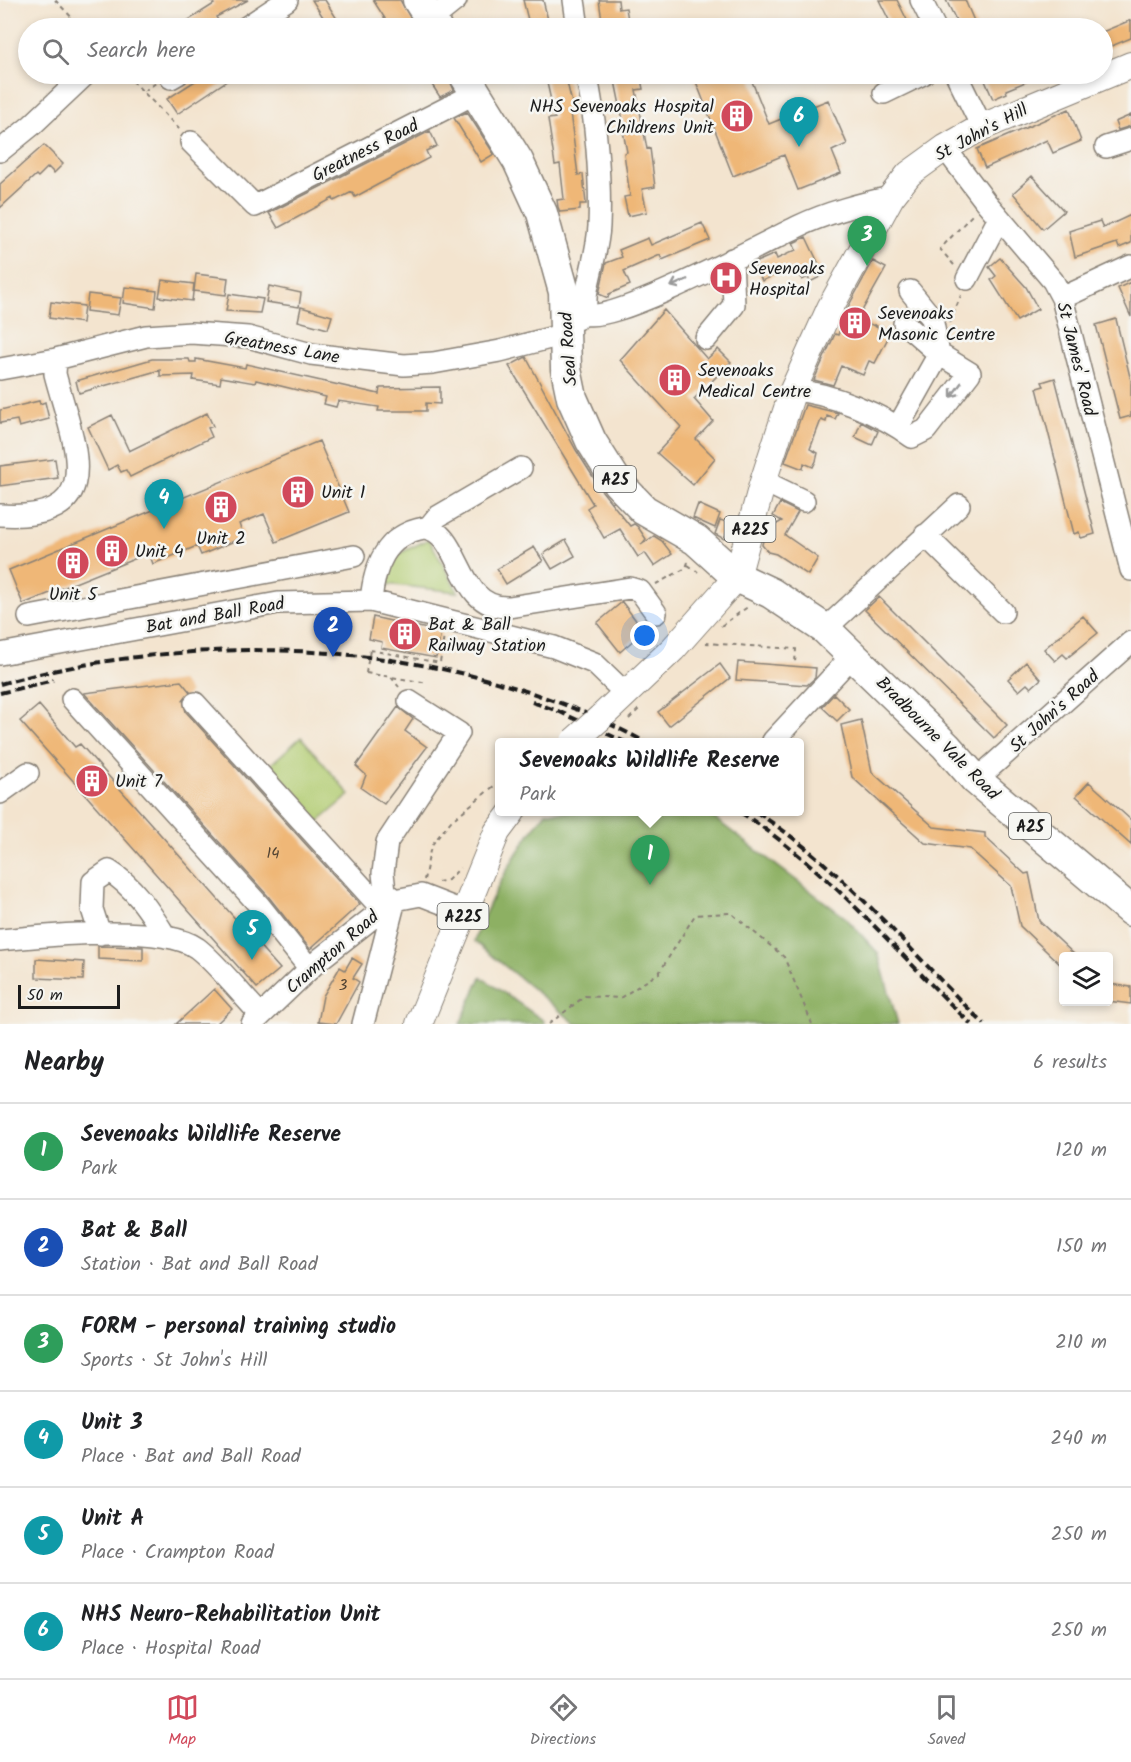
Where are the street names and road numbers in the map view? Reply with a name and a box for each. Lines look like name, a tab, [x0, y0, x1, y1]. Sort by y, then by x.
street label: St John's Hill	[930, 96, 1034, 170]
street label: Greatness Road	[307, 111, 425, 191]
street label: St James' Road	[1047, 299, 1104, 420]
street label: Seal Road	[552, 310, 587, 387]
street label: Greatness Lane	[222, 324, 342, 373]
road number: A25	[594, 466, 636, 492]
road number: A225	[724, 516, 776, 542]
street label: Bat and Ball Road	[144, 590, 288, 643]
street label: St John's Road	[1003, 663, 1108, 761]
street label: Bradbourne Vale Road	[868, 670, 1007, 809]
road number: A25	[1009, 813, 1051, 839]
street label: Crampton Road	[280, 903, 387, 1002]
road number: A225	[438, 903, 488, 929]

